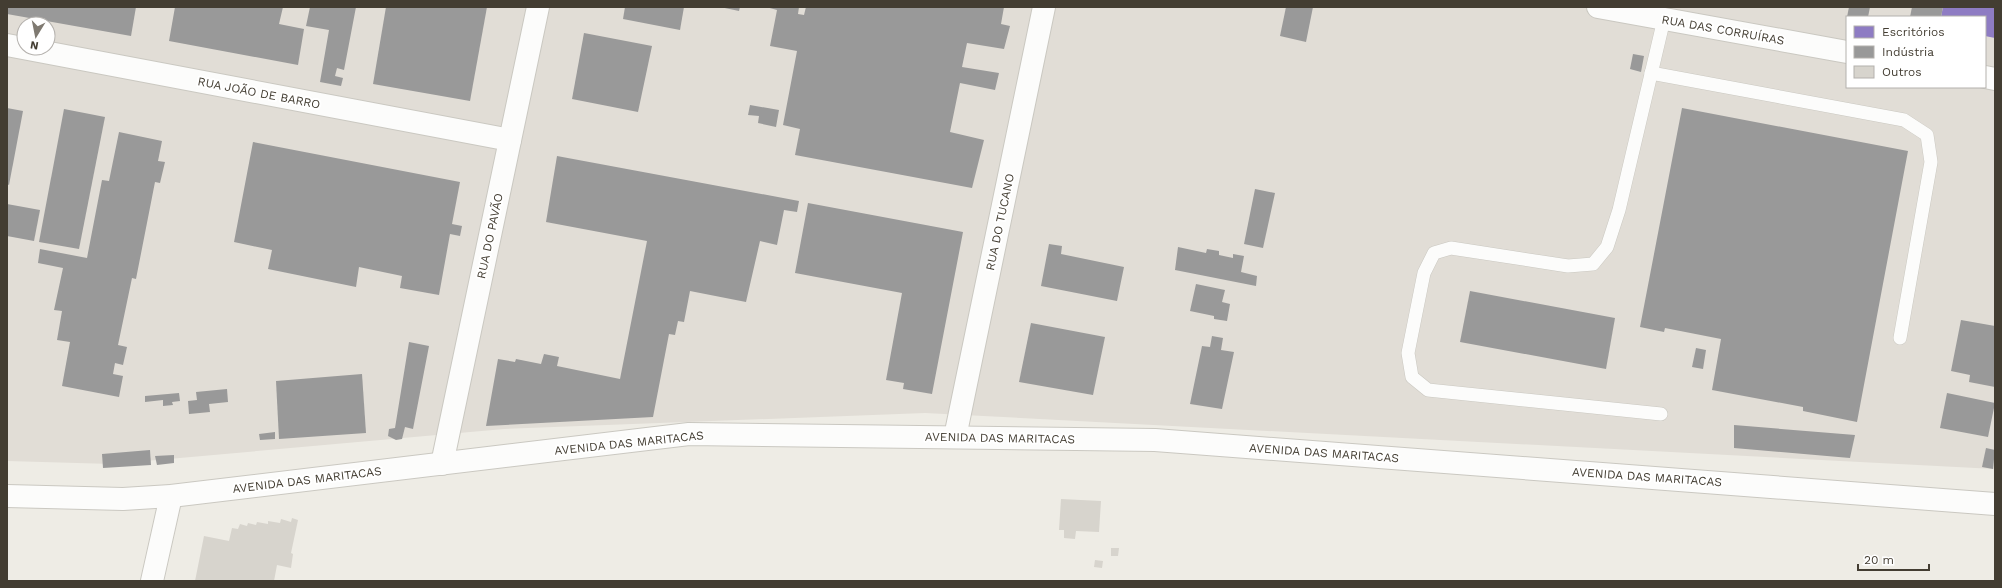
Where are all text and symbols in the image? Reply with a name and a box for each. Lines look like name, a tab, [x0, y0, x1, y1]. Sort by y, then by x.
street label: RUA DAS CORRUÍRAS	[1661, 12, 1785, 48]
north arrow	[16, 16, 56, 56]
legend	[1846, 16, 1986, 88]
text: Escritórios	[1882, 25, 1945, 39]
text: N	[29, 38, 39, 52]
text: Indústria	[1882, 45, 1934, 59]
text: Outros	[1882, 65, 1922, 79]
street label: RUA JOÃO DE BARRO	[197, 74, 321, 112]
street label: RUA DO TUCANO	[983, 172, 1017, 272]
street label: RUA DO PAVÃO	[474, 192, 506, 280]
street label: AVENIDA DAS MARITACAS	[554, 428, 704, 458]
street label: AVENIDA DAS MARITACAS	[925, 430, 1075, 446]
street label: AVENIDA DAS MARITACAS	[1249, 441, 1399, 465]
street label: AVENIDA DAS MARITACAS	[232, 464, 382, 496]
street label: AVENIDA DAS MARITACAS	[1572, 465, 1722, 489]
scale bar	[1858, 546, 1929, 572]
text: 20 m	[1864, 553, 1894, 567]

